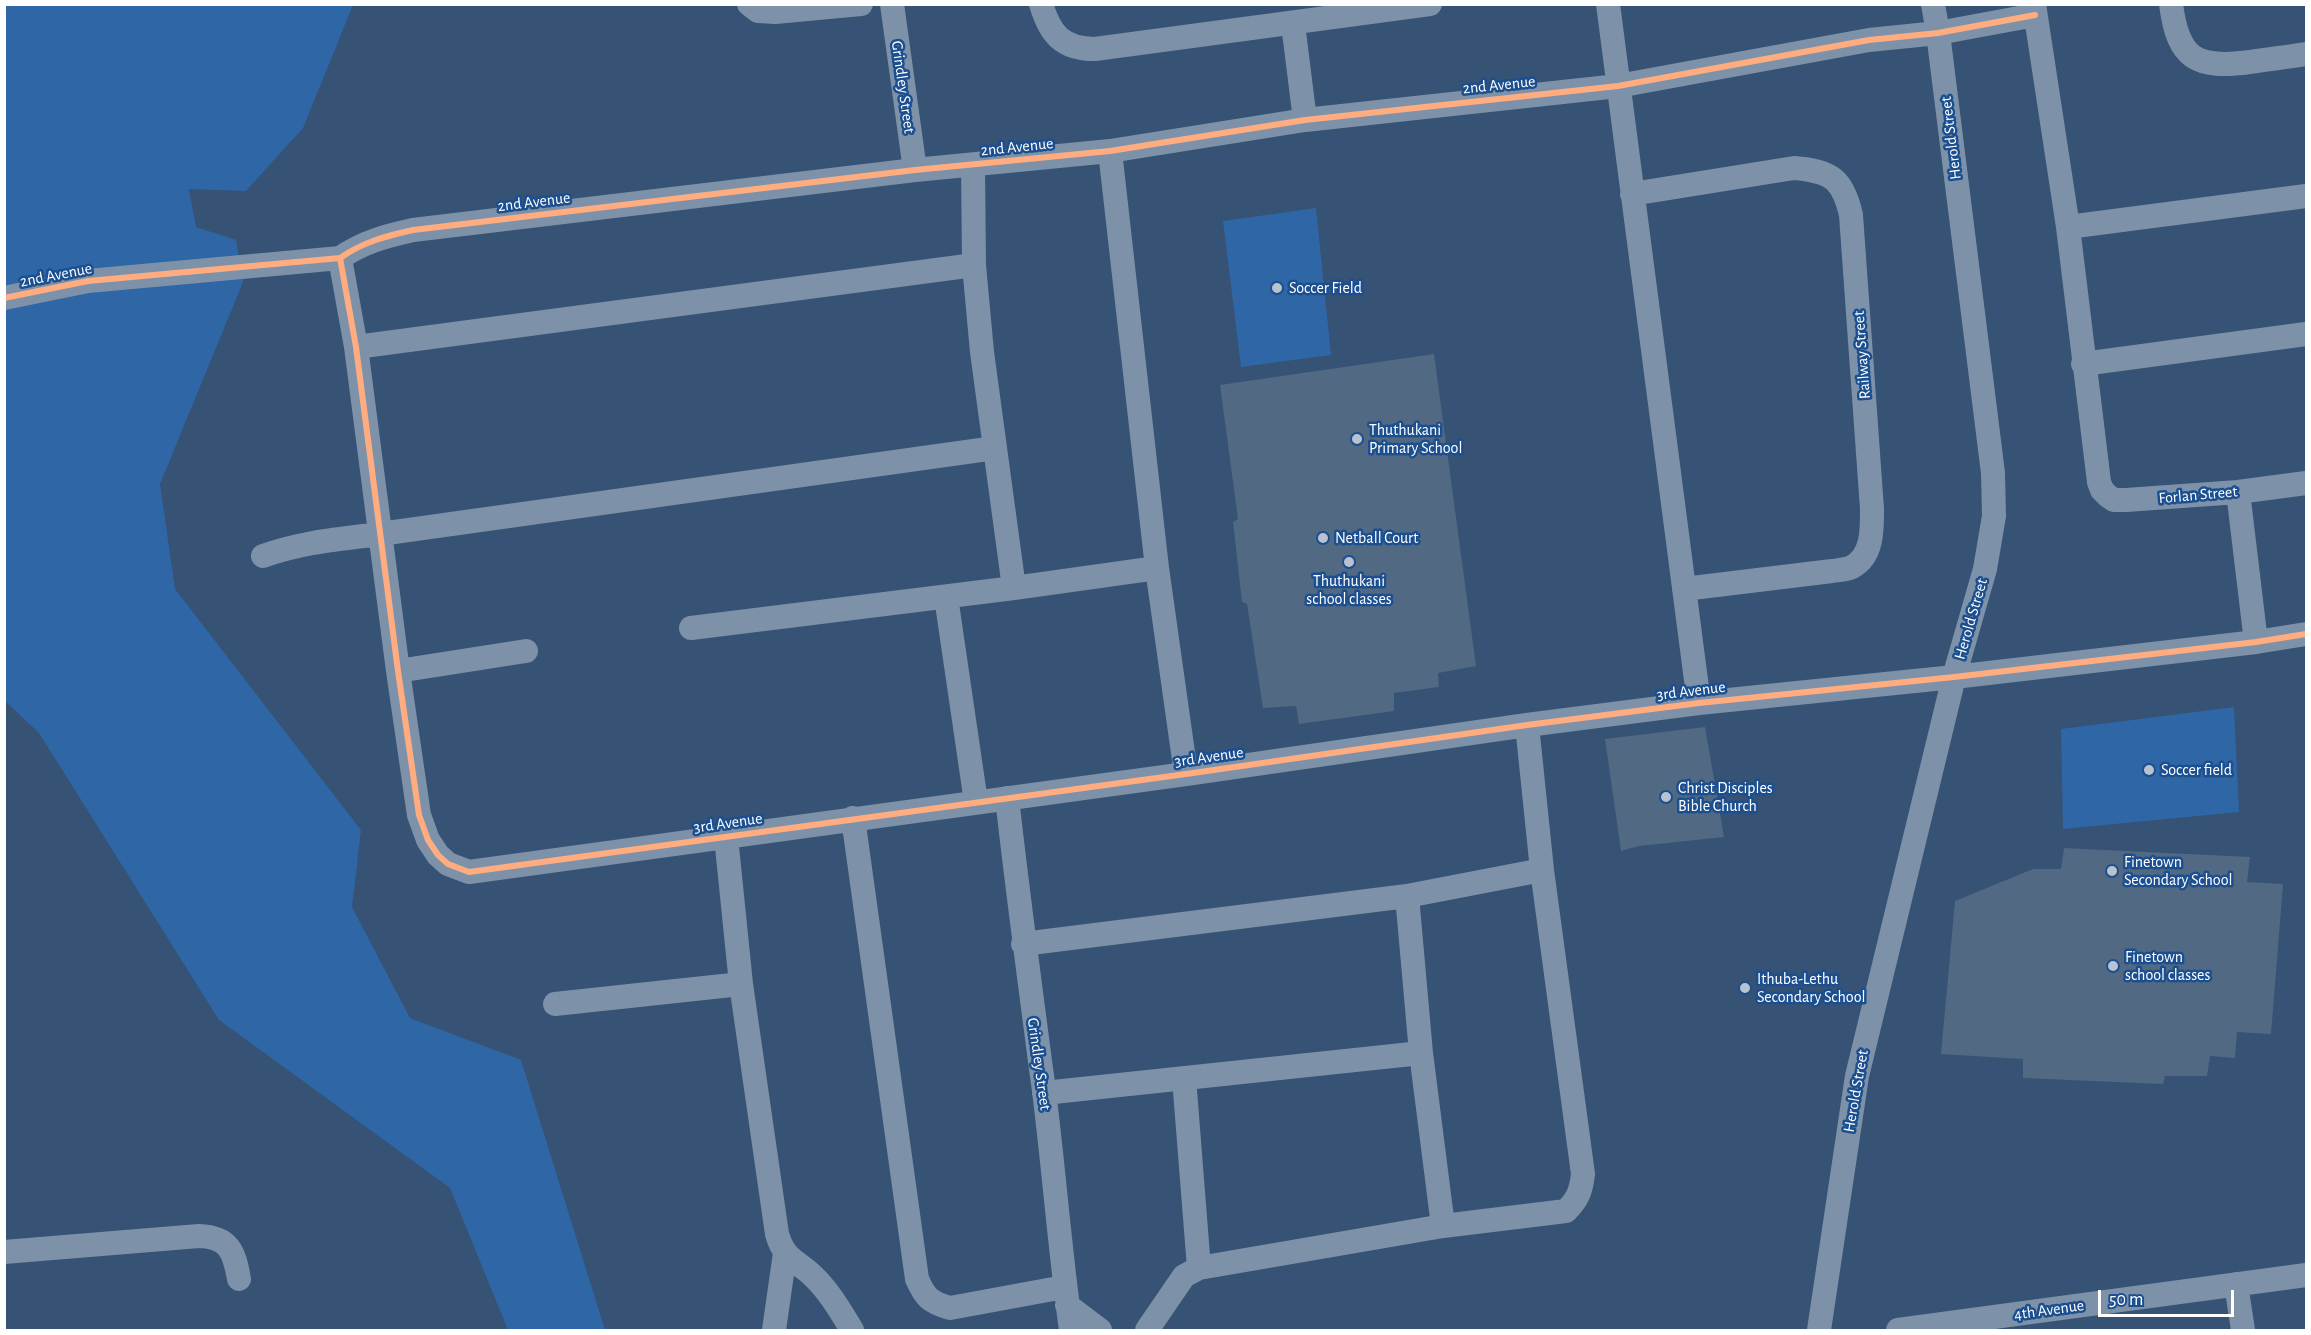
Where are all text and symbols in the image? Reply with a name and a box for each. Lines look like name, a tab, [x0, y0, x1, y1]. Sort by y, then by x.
street label: Grindley Street	[887, 39, 919, 135]
street label: 2nd Avenue	[1462, 72, 1536, 98]
street label: Herold Street	[1936, 95, 1966, 181]
street label: 2nd Avenue	[980, 134, 1054, 160]
street label: 2nd Avenue	[497, 188, 571, 216]
street label: 2nd Avenue	[18, 259, 94, 291]
place label: Soccer Field	[1289, 278, 1362, 298]
marker: Soccer Field	[1270, 281, 1284, 295]
street label: Railway Street	[1849, 310, 1875, 400]
place label: Thuthukani Primary School	[1369, 420, 1462, 458]
marker: Thuthukani Primary School	[1350, 432, 1364, 446]
street label: Forlan Street	[2158, 482, 2238, 508]
place label: Netball Court	[1335, 528, 1418, 548]
marker: Netball Court	[1316, 531, 1330, 545]
marker: Thuthukani school classes	[1342, 555, 1356, 569]
place label: Thuthukani school classes	[1306, 571, 1392, 609]
street label: Herold Street	[1950, 576, 1992, 662]
street label: 3rd Avenue	[1655, 677, 1727, 705]
street label: 3rd Avenue	[1173, 743, 1245, 771]
place label: Soccer field	[2161, 760, 2232, 780]
marker: Soccer field	[2142, 763, 2156, 777]
place label: Christ Disciples Bible Church	[1678, 778, 1773, 816]
marker: Christ Disciples Bible Church	[1659, 790, 1673, 804]
street label: 3rd Avenue	[692, 809, 764, 837]
place label: Finetown Secondary School	[2124, 852, 2232, 890]
marker: Finetown Secondary School	[2105, 864, 2119, 878]
place label: Finetown school classes	[2125, 947, 2210, 985]
marker: Finetown school classes	[2106, 959, 2120, 973]
place label: Ithuba-Lethu Secondary School	[1757, 969, 1865, 1007]
marker: Ithuba-Lethu Secondary School	[1738, 981, 1752, 995]
street label: Grindley Street	[1023, 1016, 1055, 1112]
street label: Herold Street	[1839, 1048, 1873, 1134]
scale bar	[2101, 1278, 2238, 1316]
text: 50 m	[2109, 1291, 2143, 1309]
street label: 4th Avenue	[2013, 1296, 2085, 1324]

